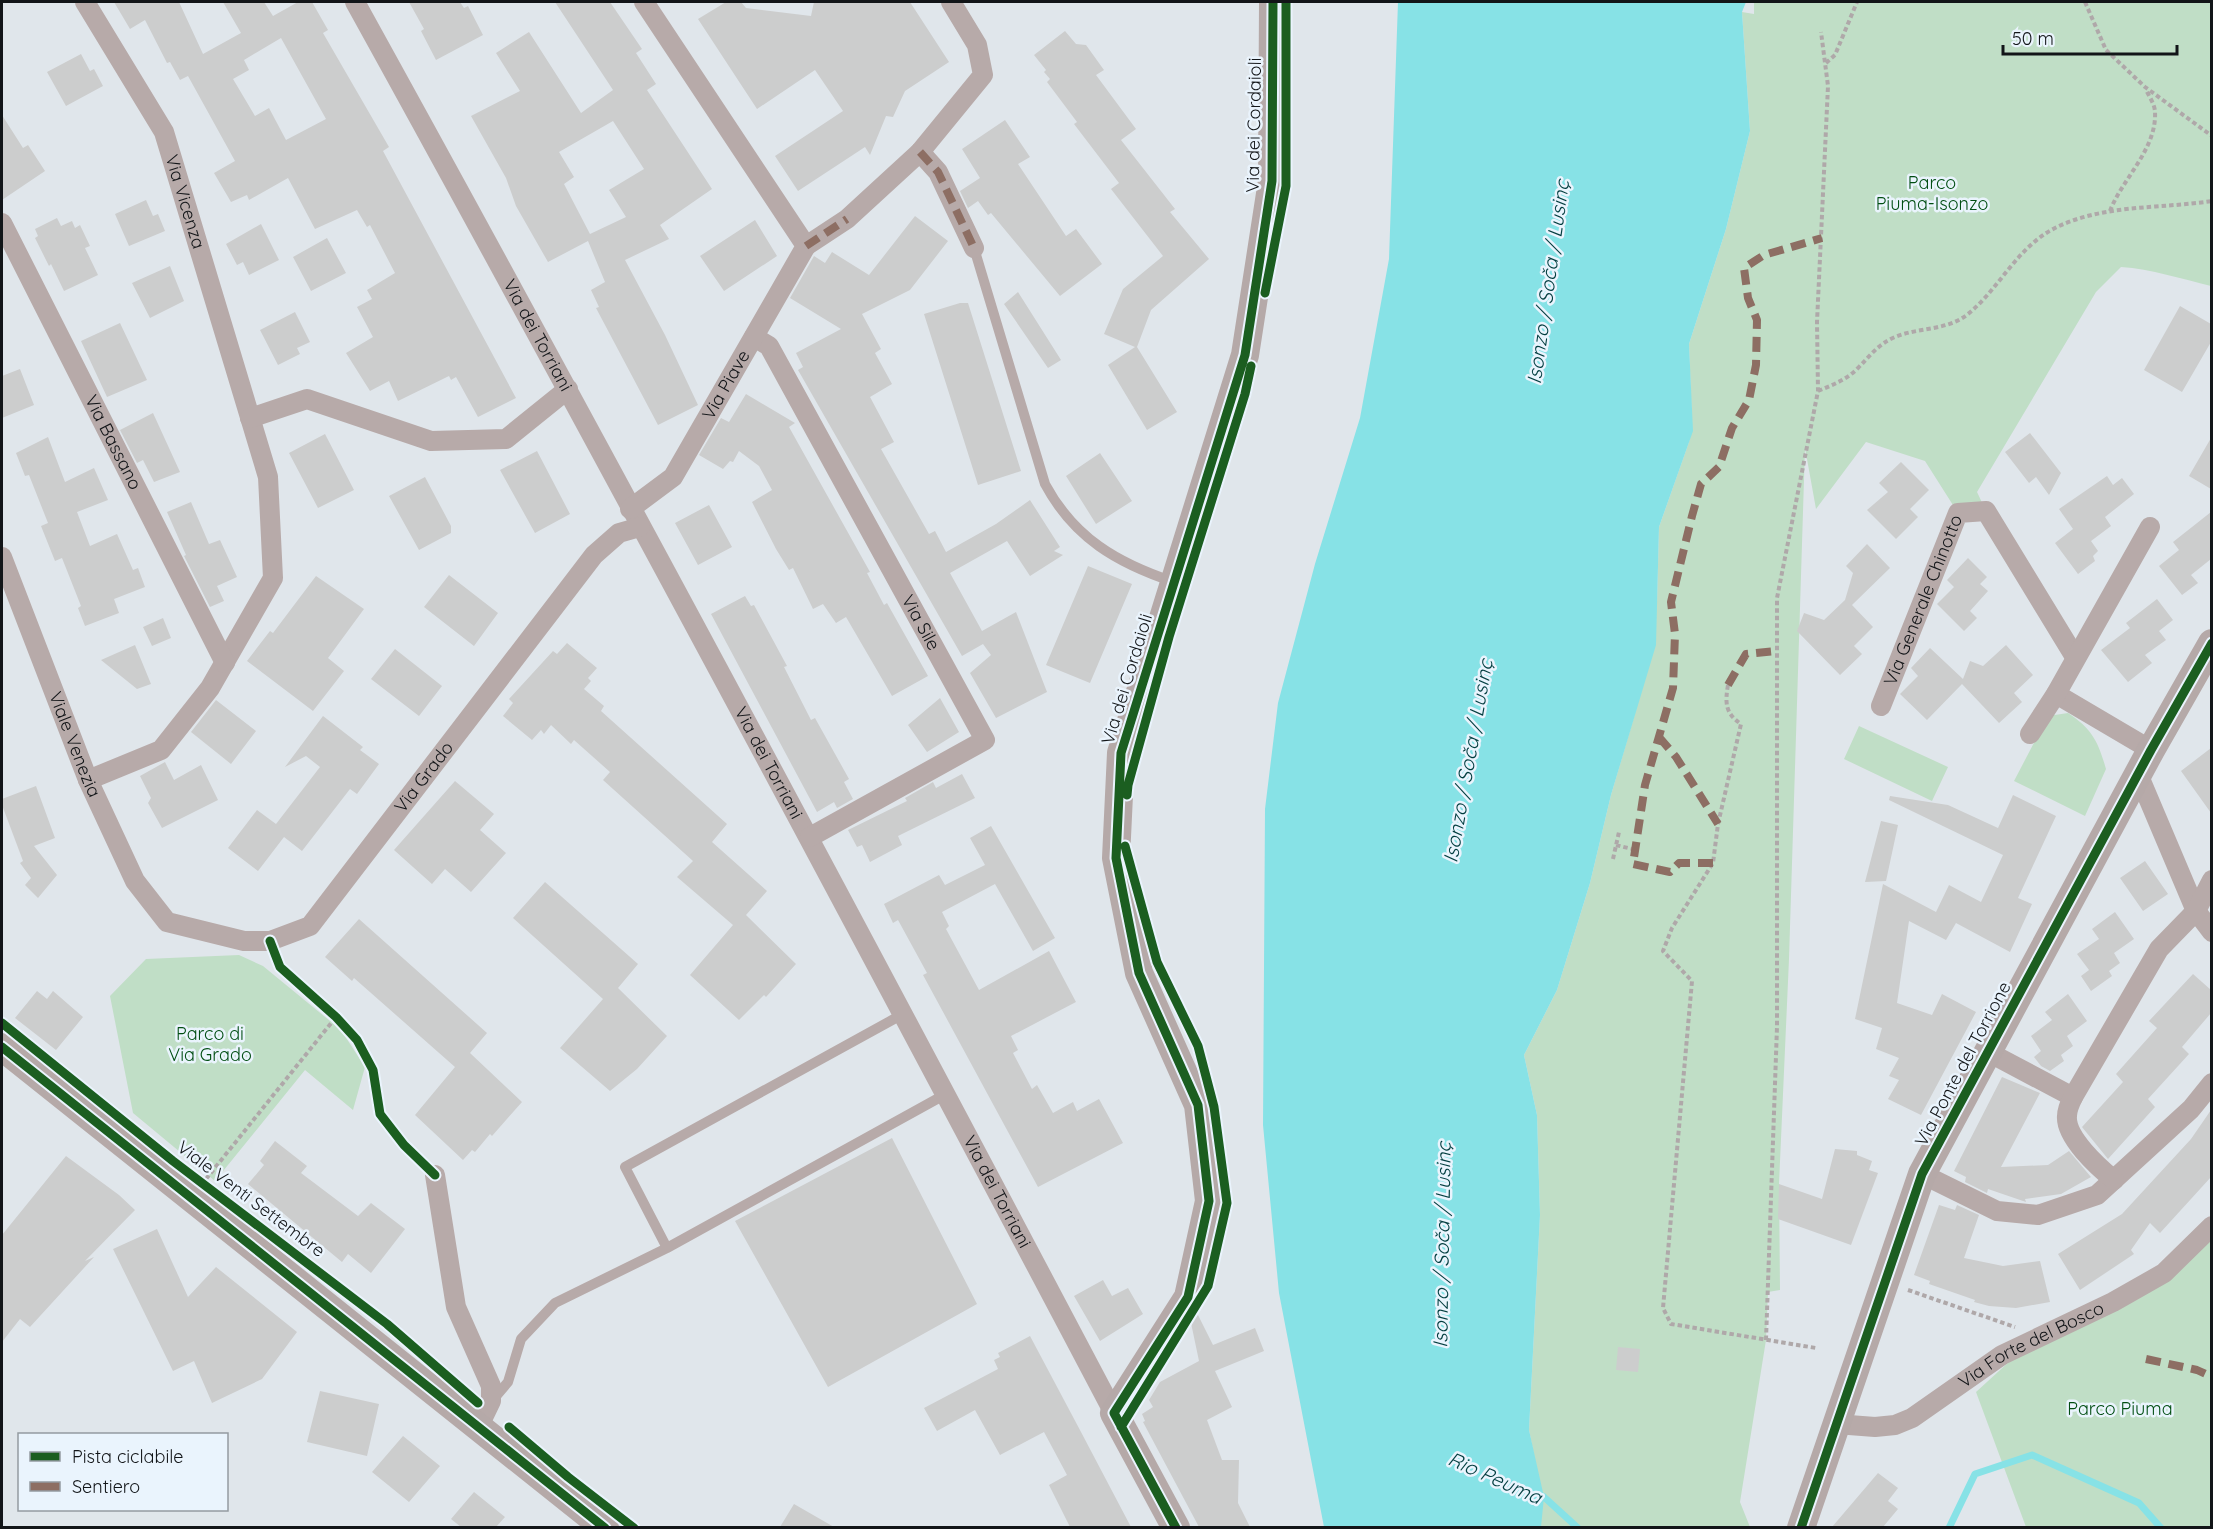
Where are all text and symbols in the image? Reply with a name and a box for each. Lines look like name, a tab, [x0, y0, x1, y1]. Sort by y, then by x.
scale bar	[2003, 18, 2177, 56]
text: 50 m	[2012, 27, 2054, 50]
street label: Via dei Cordaioli	[1241, 57, 1266, 193]
street label: Via Vicenza	[161, 152, 211, 251]
park label: Parco Piuma-Isonzo	[1876, 171, 1988, 215]
water label: Isonzo / Soča / Lusinç	[1521, 177, 1574, 385]
street label: Via dei Torriani	[498, 275, 578, 395]
street label: Via Piave	[697, 346, 755, 423]
street label: Via Bassano	[80, 391, 147, 494]
street label: Via Generale Chinotto	[1878, 511, 1967, 689]
street label: Via Sile	[897, 591, 946, 654]
street label: Via dei Cordaioli	[1096, 611, 1157, 747]
water label: Isonzo / Soča / Lusinç	[1437, 656, 1498, 864]
street label: Viale Venezia	[44, 688, 106, 801]
street label: Via dei Torriani	[730, 703, 808, 823]
street label: Via Grado	[389, 737, 458, 817]
street label: Via Ponte del Torrione	[1909, 977, 2016, 1150]
park label: Parco di Via Grado	[168, 1022, 252, 1066]
street label: Via dei Torriani	[958, 1131, 1037, 1252]
street label: Viale Venti Settembre	[173, 1135, 330, 1262]
water label: Isonzo / Soča / Lusinç	[1427, 1140, 1456, 1348]
street label: Via Forte del Bosco	[1954, 1296, 2107, 1393]
park label: Parco Piuma	[2067, 1397, 2173, 1420]
legend	[18, 1433, 228, 1511]
text: Pista ciclabile	[72, 1445, 183, 1468]
water label: Rio Peuma	[1444, 1446, 1548, 1510]
text: Sentiero	[72, 1475, 140, 1498]

